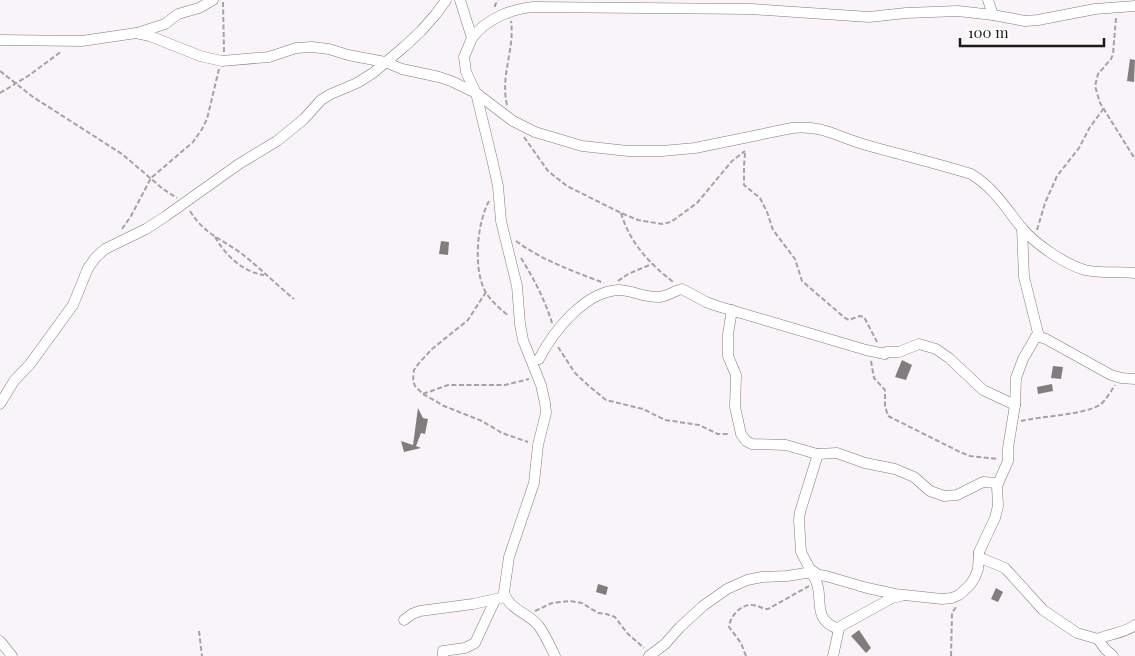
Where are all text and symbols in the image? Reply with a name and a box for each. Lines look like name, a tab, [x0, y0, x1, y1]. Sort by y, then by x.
scale bar	[960, 15, 1104, 47]
text: 100 m	[968, 22, 1009, 42]

